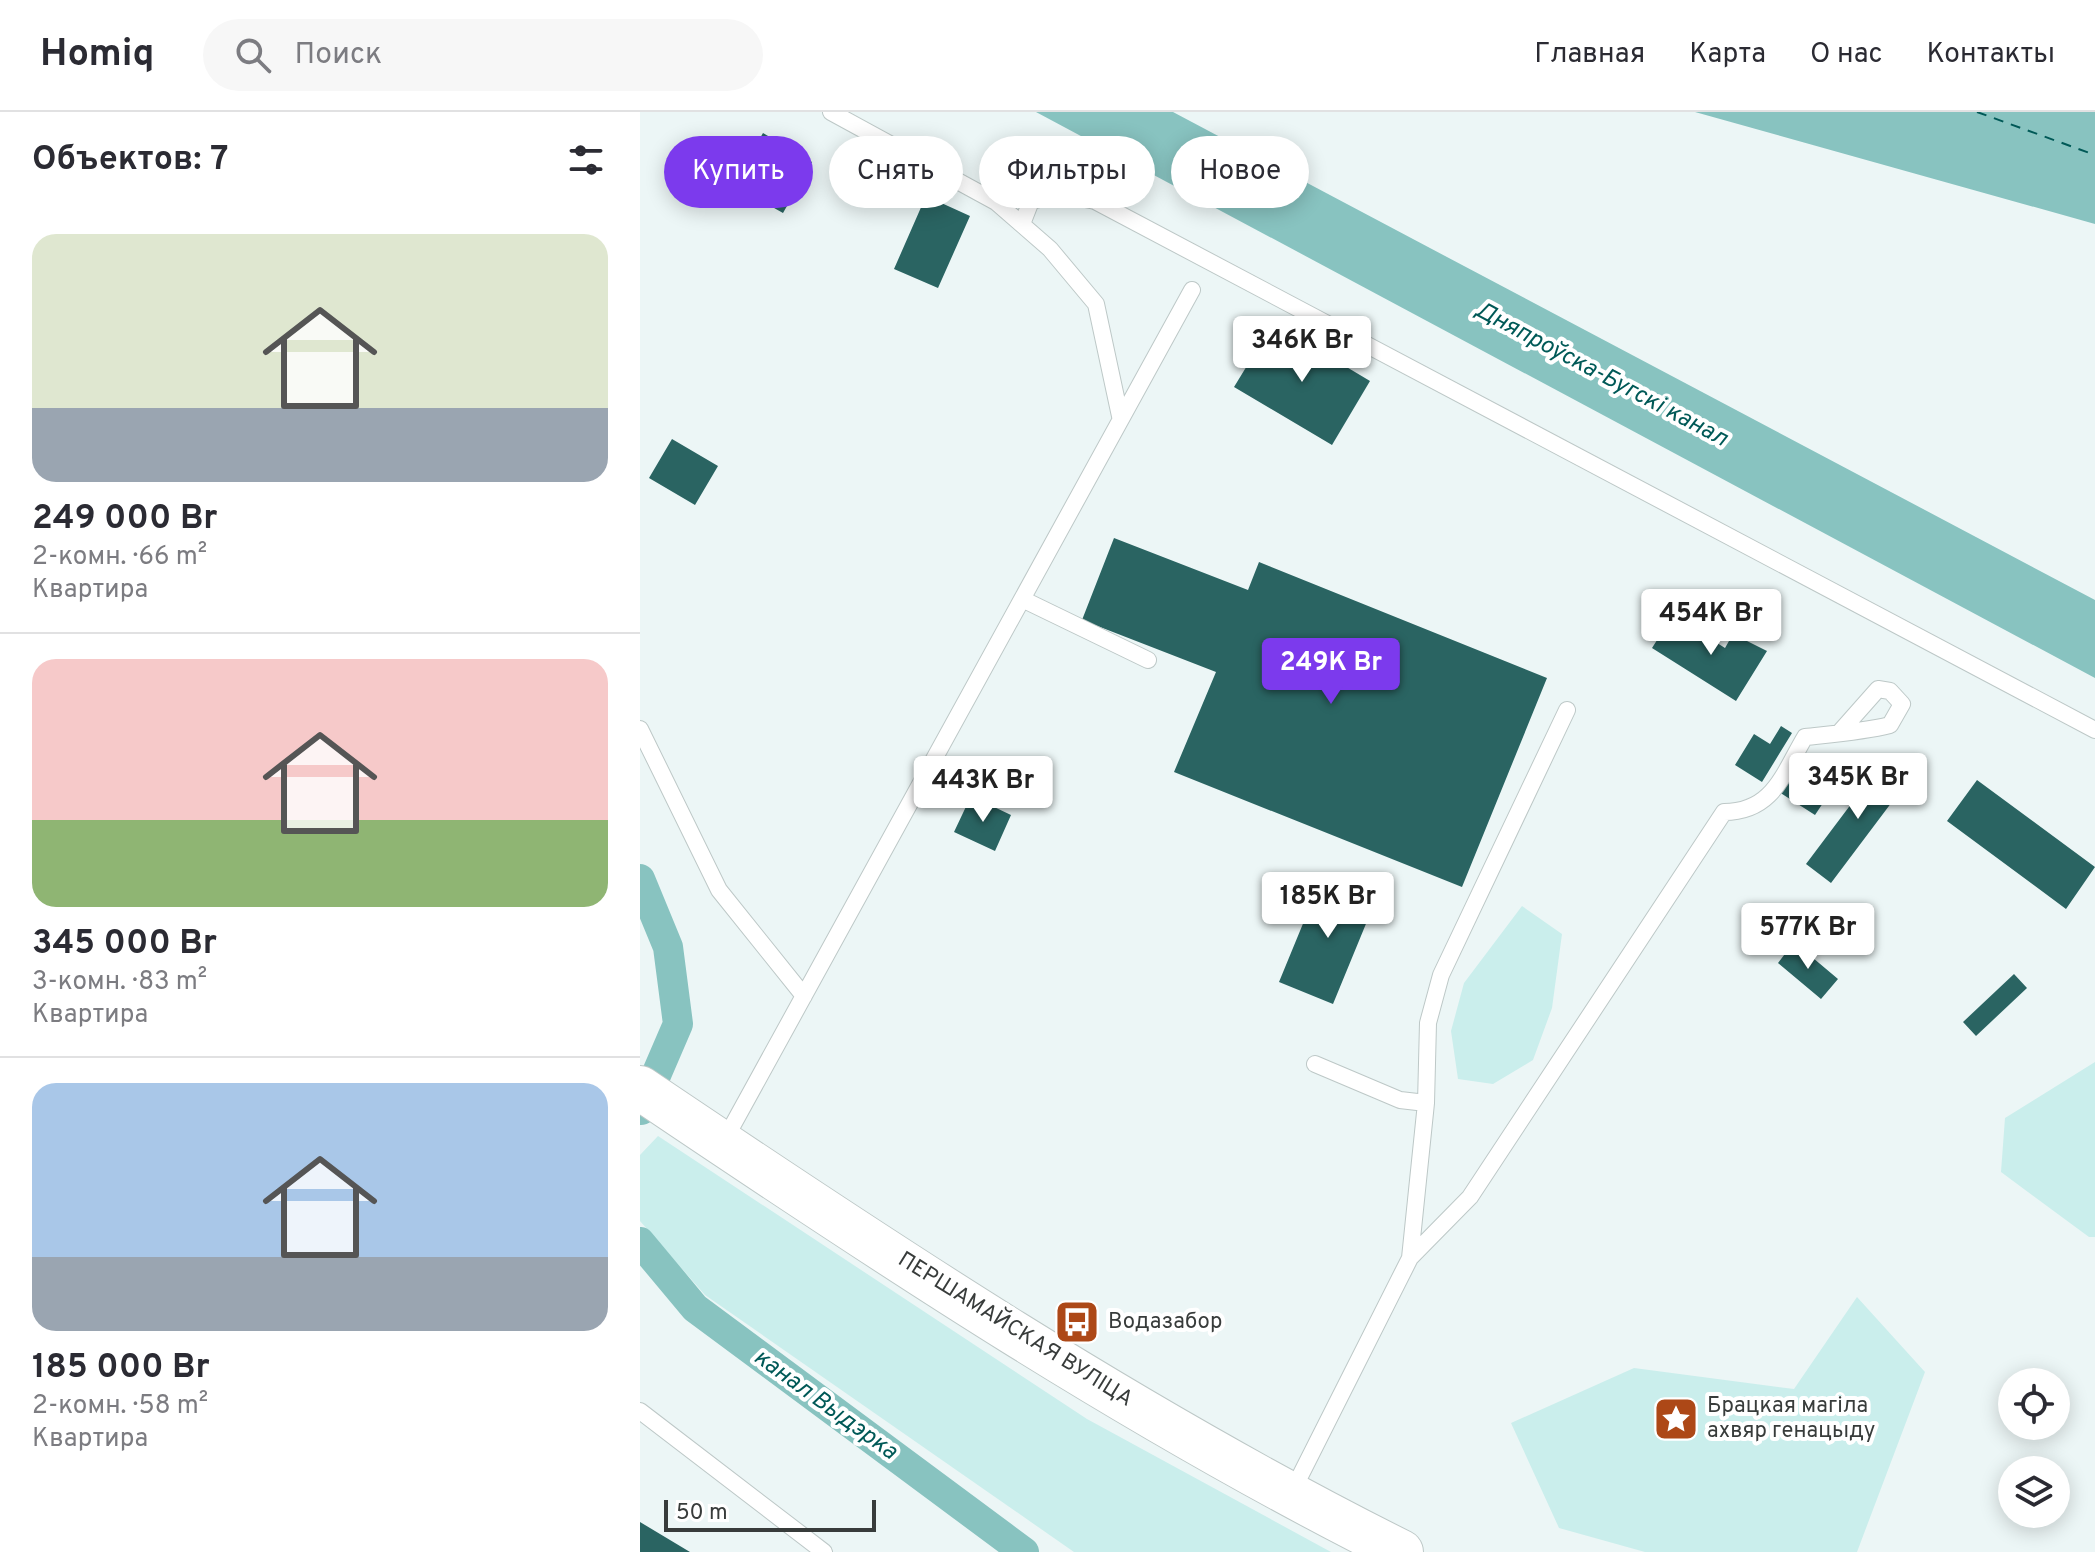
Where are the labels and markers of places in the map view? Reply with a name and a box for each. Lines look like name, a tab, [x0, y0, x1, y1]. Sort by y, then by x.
pin: 346K Br	[1228, 316, 1376, 384]
pin: 454K Br	[1637, 589, 1785, 657]
pin: 249K Br	[1257, 638, 1405, 706]
pin: 345K Br	[1784, 753, 1932, 821]
pin: 443K Br	[909, 756, 1057, 824]
pin: 185K Br	[1254, 872, 1402, 940]
pin: 577K Br	[1734, 903, 1882, 971]
bus stop icon: Водазабор	[1053, 1298, 1101, 1346]
place label: Водазабор	[1108, 1309, 1222, 1336]
place label: Брацкая магіла ахвяр генацыду	[1707, 1393, 1875, 1445]
place icon: Брацкая магіла ахвяр генацыду	[1652, 1395, 1700, 1443]

